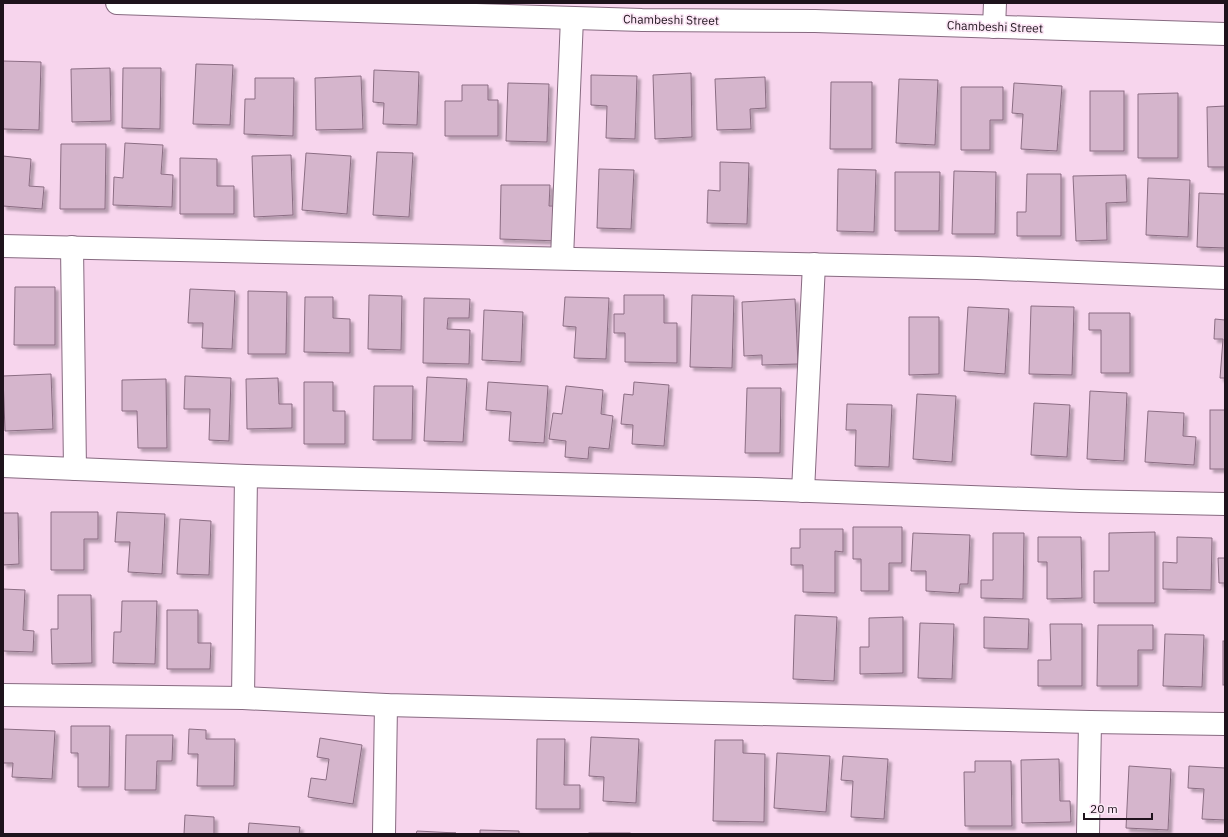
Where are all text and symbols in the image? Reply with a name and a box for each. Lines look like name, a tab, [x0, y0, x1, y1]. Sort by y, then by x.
street label: Chambeshi Street	[623, 11, 719, 28]
street label: Chambeshi Street	[947, 17, 1043, 36]
scale bar	[1084, 795, 1152, 821]
text: 20 m	[1090, 801, 1118, 816]

